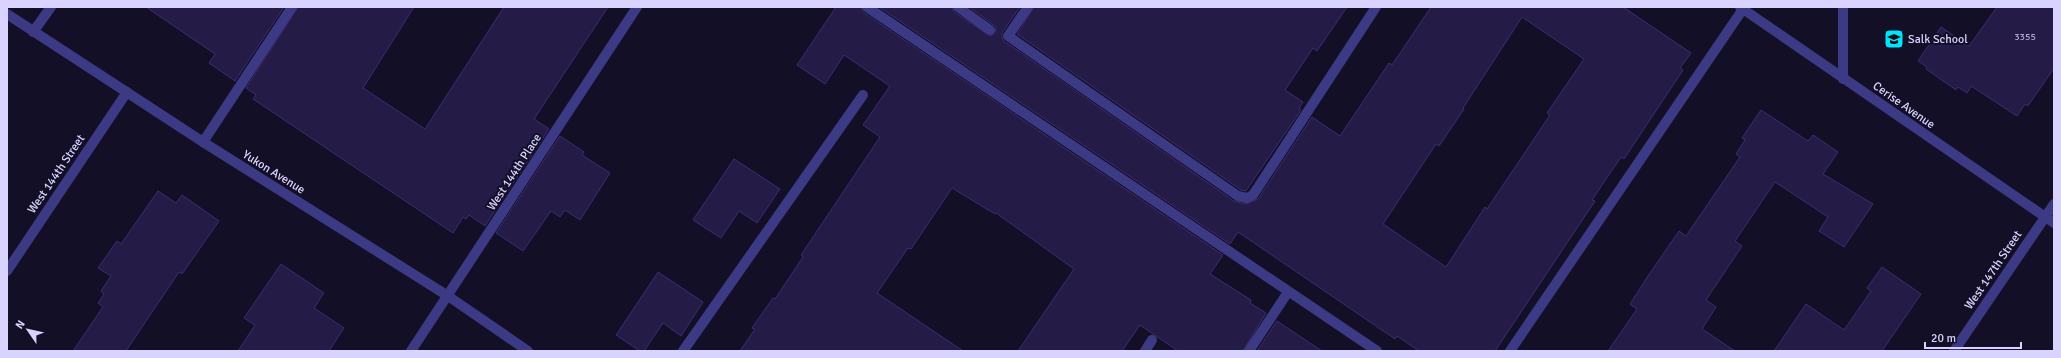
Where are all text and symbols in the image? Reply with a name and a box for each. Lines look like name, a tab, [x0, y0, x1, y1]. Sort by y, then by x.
school or university icon: Salk School	[1883, 28, 1905, 50]
house number: 3355	[2014, 31, 2036, 43]
place label: Salk School	[1908, 32, 1968, 47]
street label: Cerise Avenue	[1870, 78, 1938, 132]
street label: West 144th Place	[484, 131, 545, 214]
street label: West 144th Street	[25, 132, 88, 217]
street label: Yukon Avenue	[240, 147, 308, 198]
street label: West 147th Street	[1962, 228, 2025, 313]
north arrow	[8, 310, 48, 350]
text: N	[13, 318, 28, 331]
scale bar	[1925, 324, 2021, 350]
text: 20 m	[1931, 331, 1956, 346]

